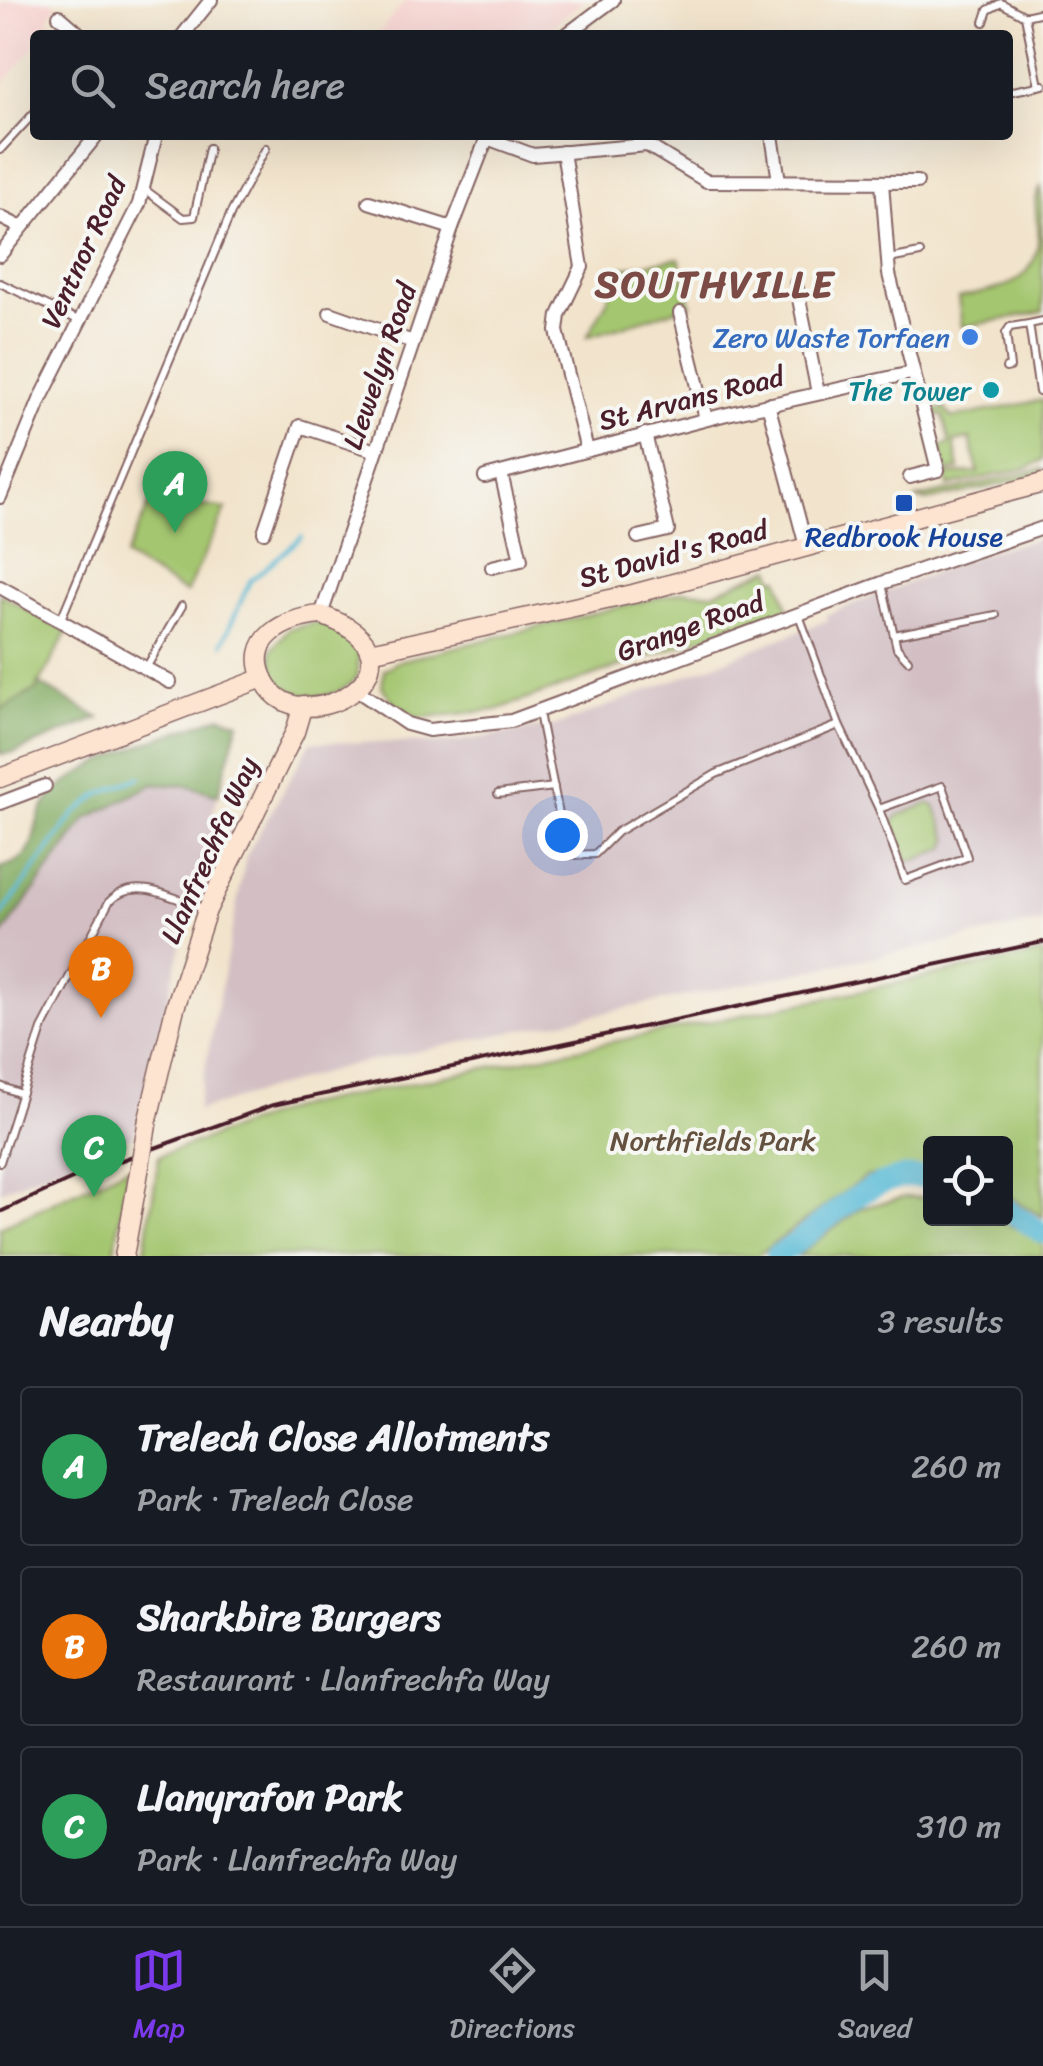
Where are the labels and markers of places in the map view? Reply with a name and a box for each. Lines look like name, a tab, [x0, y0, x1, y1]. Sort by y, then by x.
place label: Zero Waste Torfaen	[713, 313, 950, 362]
marker: Zero Waste Torfaen	[959, 326, 981, 348]
place label: The Tower	[848, 366, 973, 415]
marker: The Tower	[980, 379, 1002, 401]
pin: A	[142, 450, 208, 533]
marker: Redbrook House	[893, 492, 915, 514]
place label: Redbrook House	[805, 512, 1003, 561]
pin: B	[68, 936, 134, 1018]
pin: C	[62, 1114, 126, 1197]

